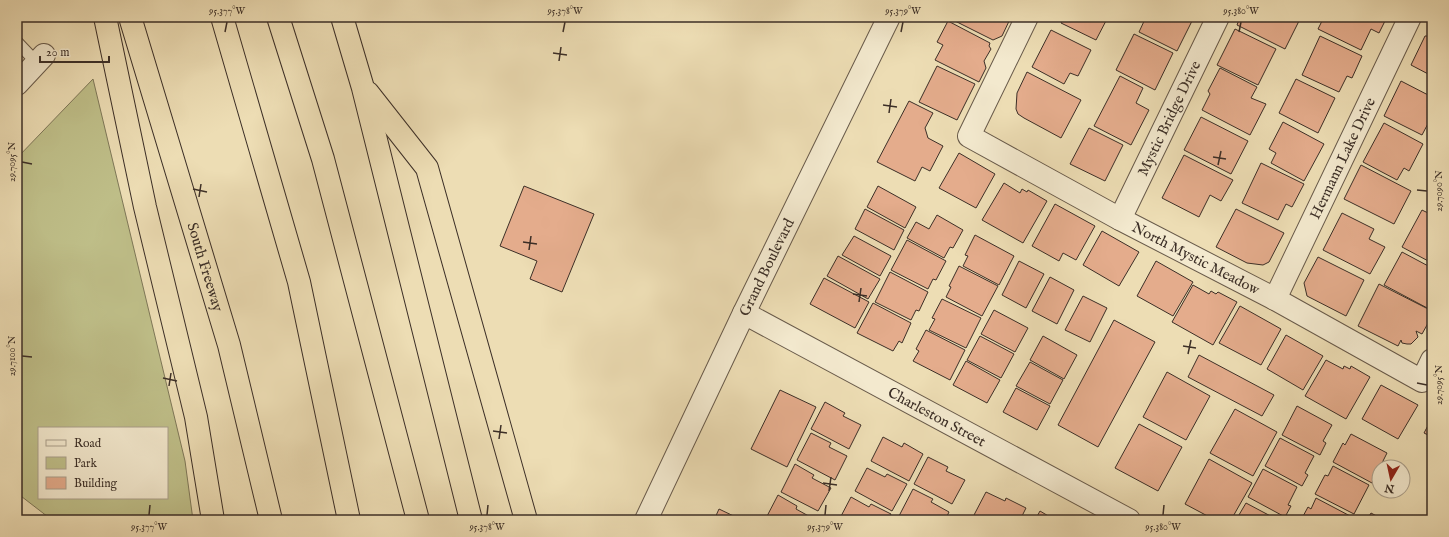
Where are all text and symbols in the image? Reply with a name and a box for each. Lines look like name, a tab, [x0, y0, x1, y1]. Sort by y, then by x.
text: 95.377°W	[208, 5, 245, 18]
text: 95.378°W	[546, 5, 583, 18]
text: 95.379°W	[884, 5, 921, 18]
text: 95.380°W	[1222, 5, 1259, 18]
scale bar	[40, 38, 109, 64]
text: 20 m	[46, 45, 69, 60]
street label: Mystic Bridge Drive	[1133, 58, 1205, 179]
street label: Hermann Lake Drive	[1306, 94, 1380, 222]
text: 29.7095°N	[6, 142, 19, 182]
text: 29.7090°N	[1433, 170, 1446, 212]
street label: Grand Boulevard	[735, 215, 799, 319]
street label: North Mystic Meadow	[1129, 218, 1264, 300]
street label: South Freeway	[183, 220, 228, 314]
text: 29.7100°N	[6, 335, 19, 376]
text: 29.7095°N	[1433, 365, 1446, 405]
street label: Charleston Street	[884, 383, 989, 451]
legend	[38, 427, 168, 499]
text: Road	[74, 436, 102, 451]
text: Park	[74, 456, 97, 471]
north arrow	[1371, 459, 1411, 499]
text: Building	[74, 476, 118, 491]
text: N	[1383, 480, 1396, 496]
text: 95.377°W	[130, 521, 167, 534]
text: 95.378°W	[468, 521, 505, 534]
text: 95.379°W	[806, 521, 843, 534]
text: 95.380°W	[1144, 521, 1181, 534]

